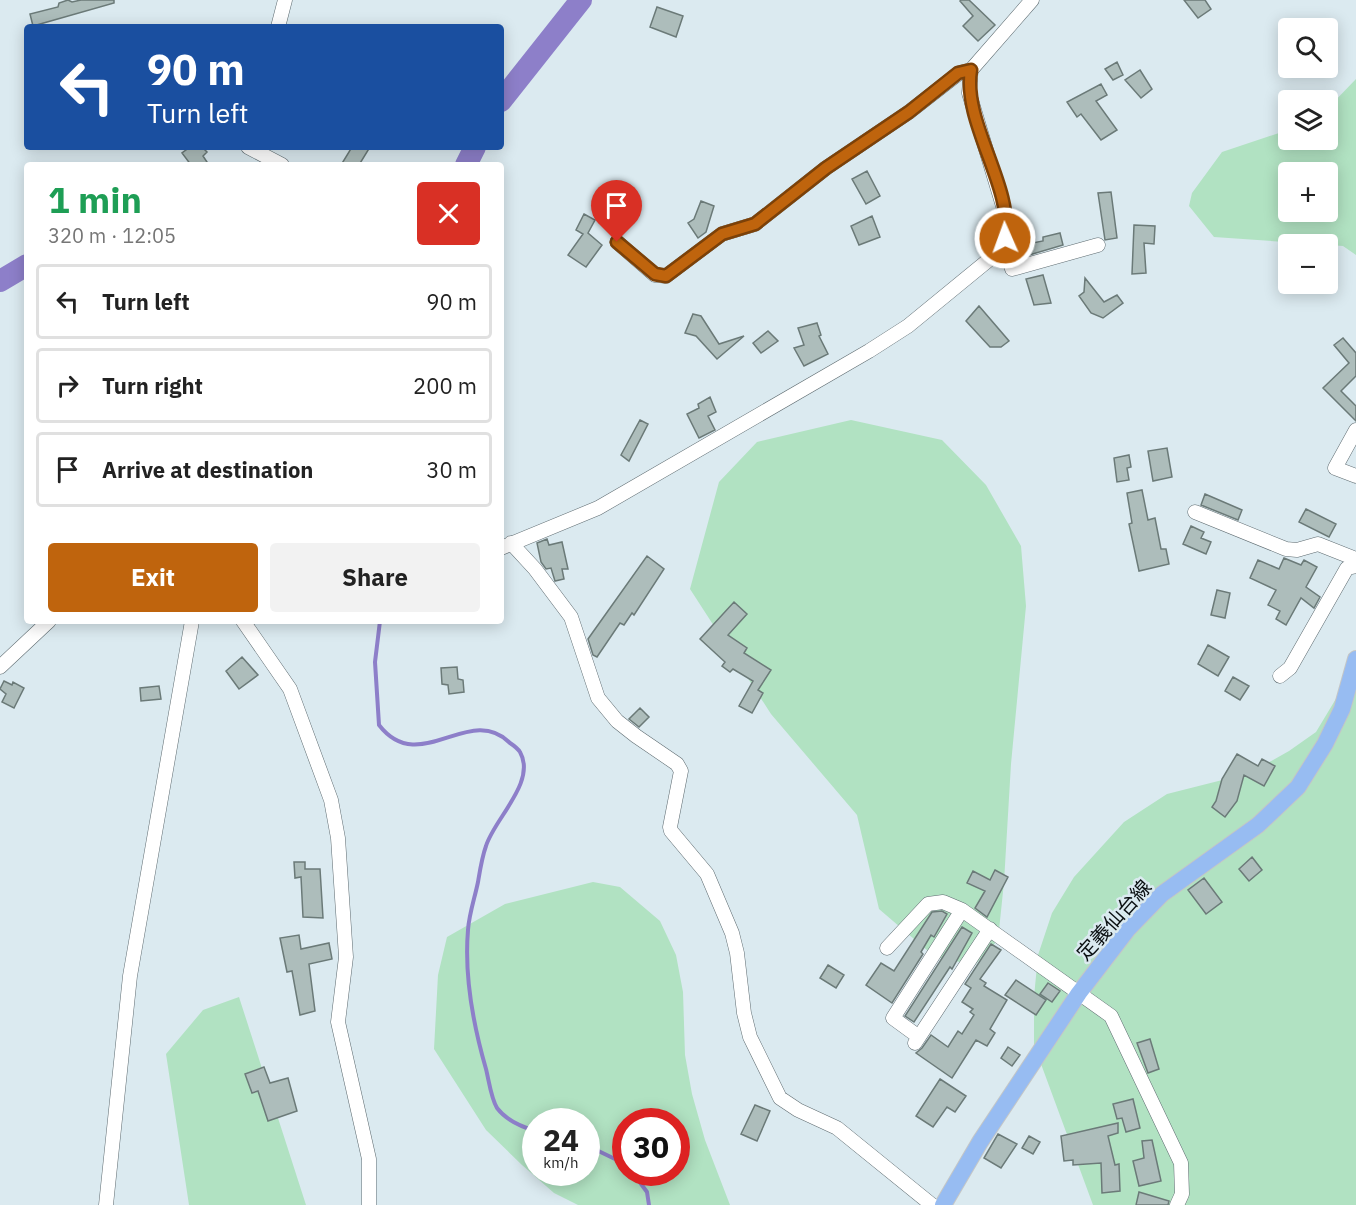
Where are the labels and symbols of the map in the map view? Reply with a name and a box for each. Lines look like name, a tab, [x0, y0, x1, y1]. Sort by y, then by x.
pin	[591, 180, 642, 242]
position arrow	[973, 206, 1037, 270]
street label: 定義仙台線	[1070, 873, 1157, 966]
speed limit sign: 30	[612, 1108, 690, 1186]

